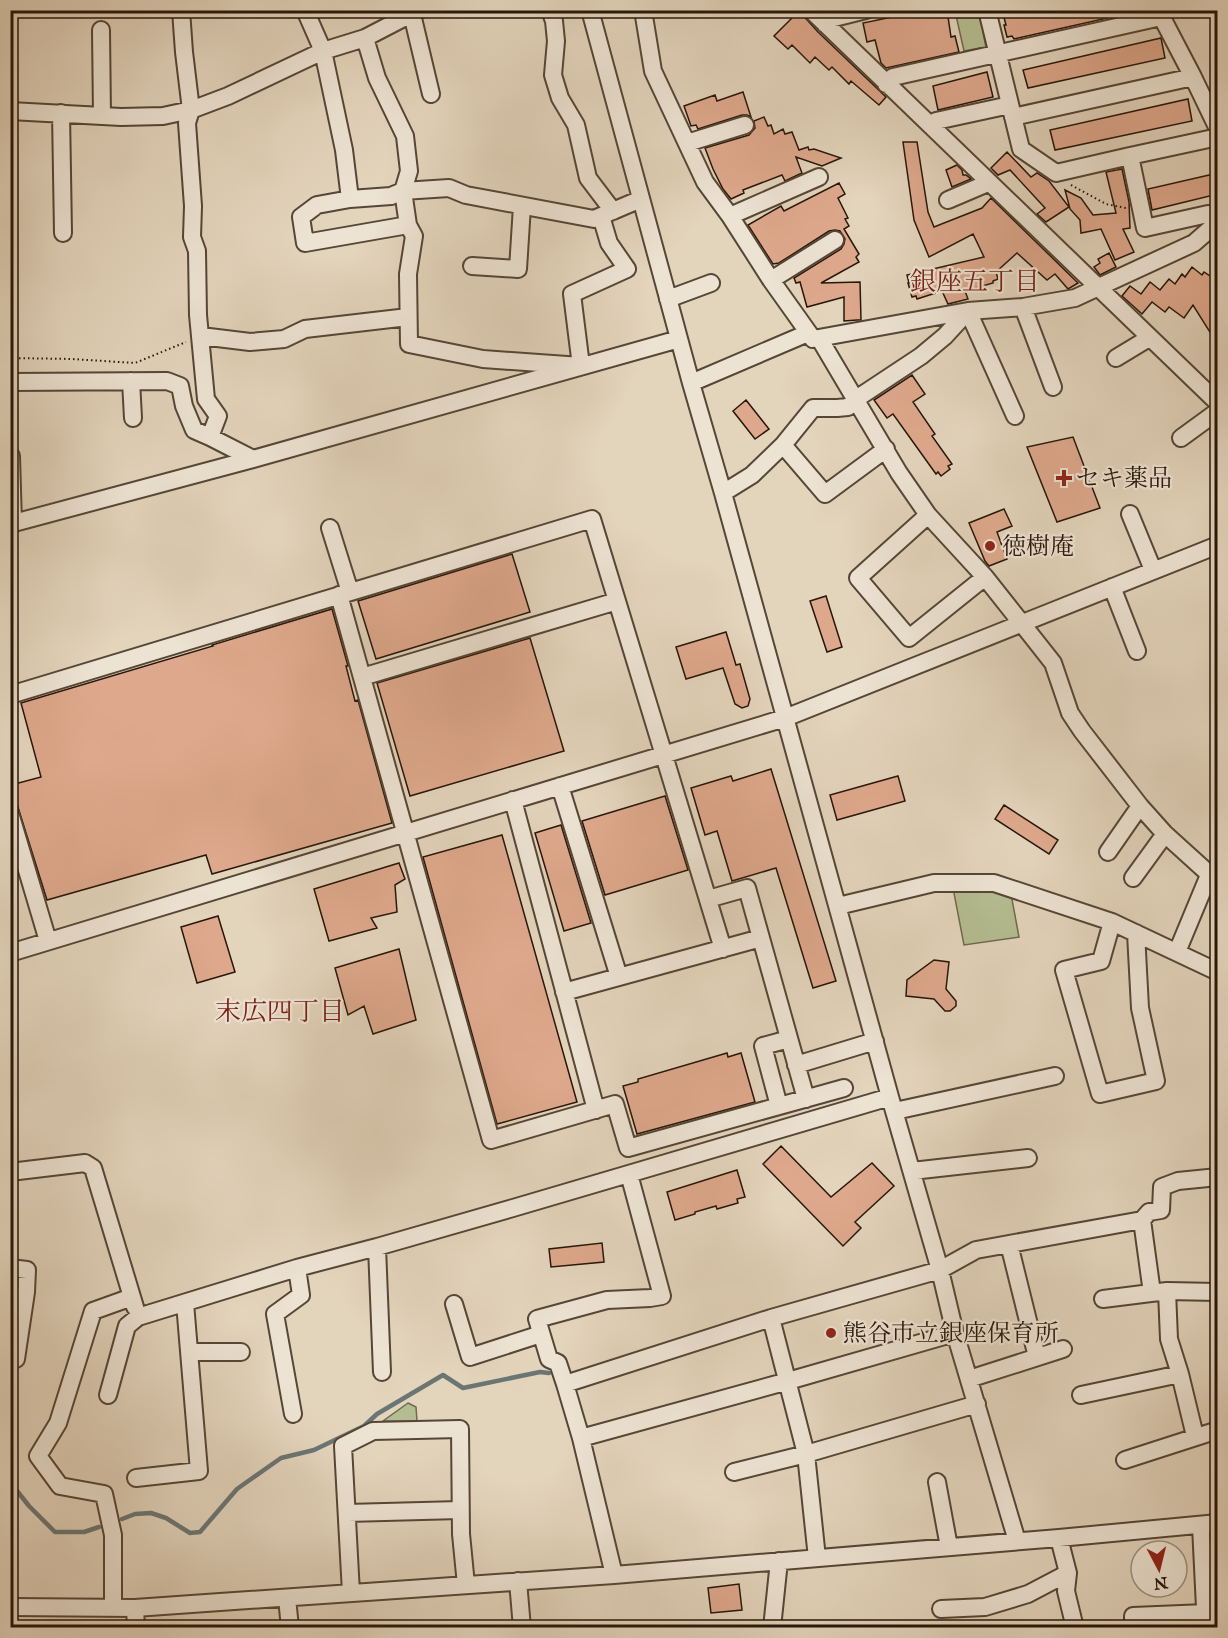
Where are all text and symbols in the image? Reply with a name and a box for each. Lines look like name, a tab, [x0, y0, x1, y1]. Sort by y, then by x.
district label: 銀座五丁目	[910, 266, 1040, 299]
place label: セキ薬品	[1076, 464, 1172, 495]
marker: セキ薬品	[1057, 471, 1071, 485]
place label: 徳樹庵	[1002, 532, 1074, 563]
marker: 徳樹庵	[983, 539, 997, 553]
district label: 末広四丁目	[215, 996, 345, 1029]
place label: 熊谷市立銀座保育所	[843, 1319, 1059, 1350]
marker: 熊谷市立銀座保育所	[824, 1326, 838, 1340]
north arrow	[1129, 1539, 1189, 1599]
text: N	[1152, 1571, 1170, 1593]

